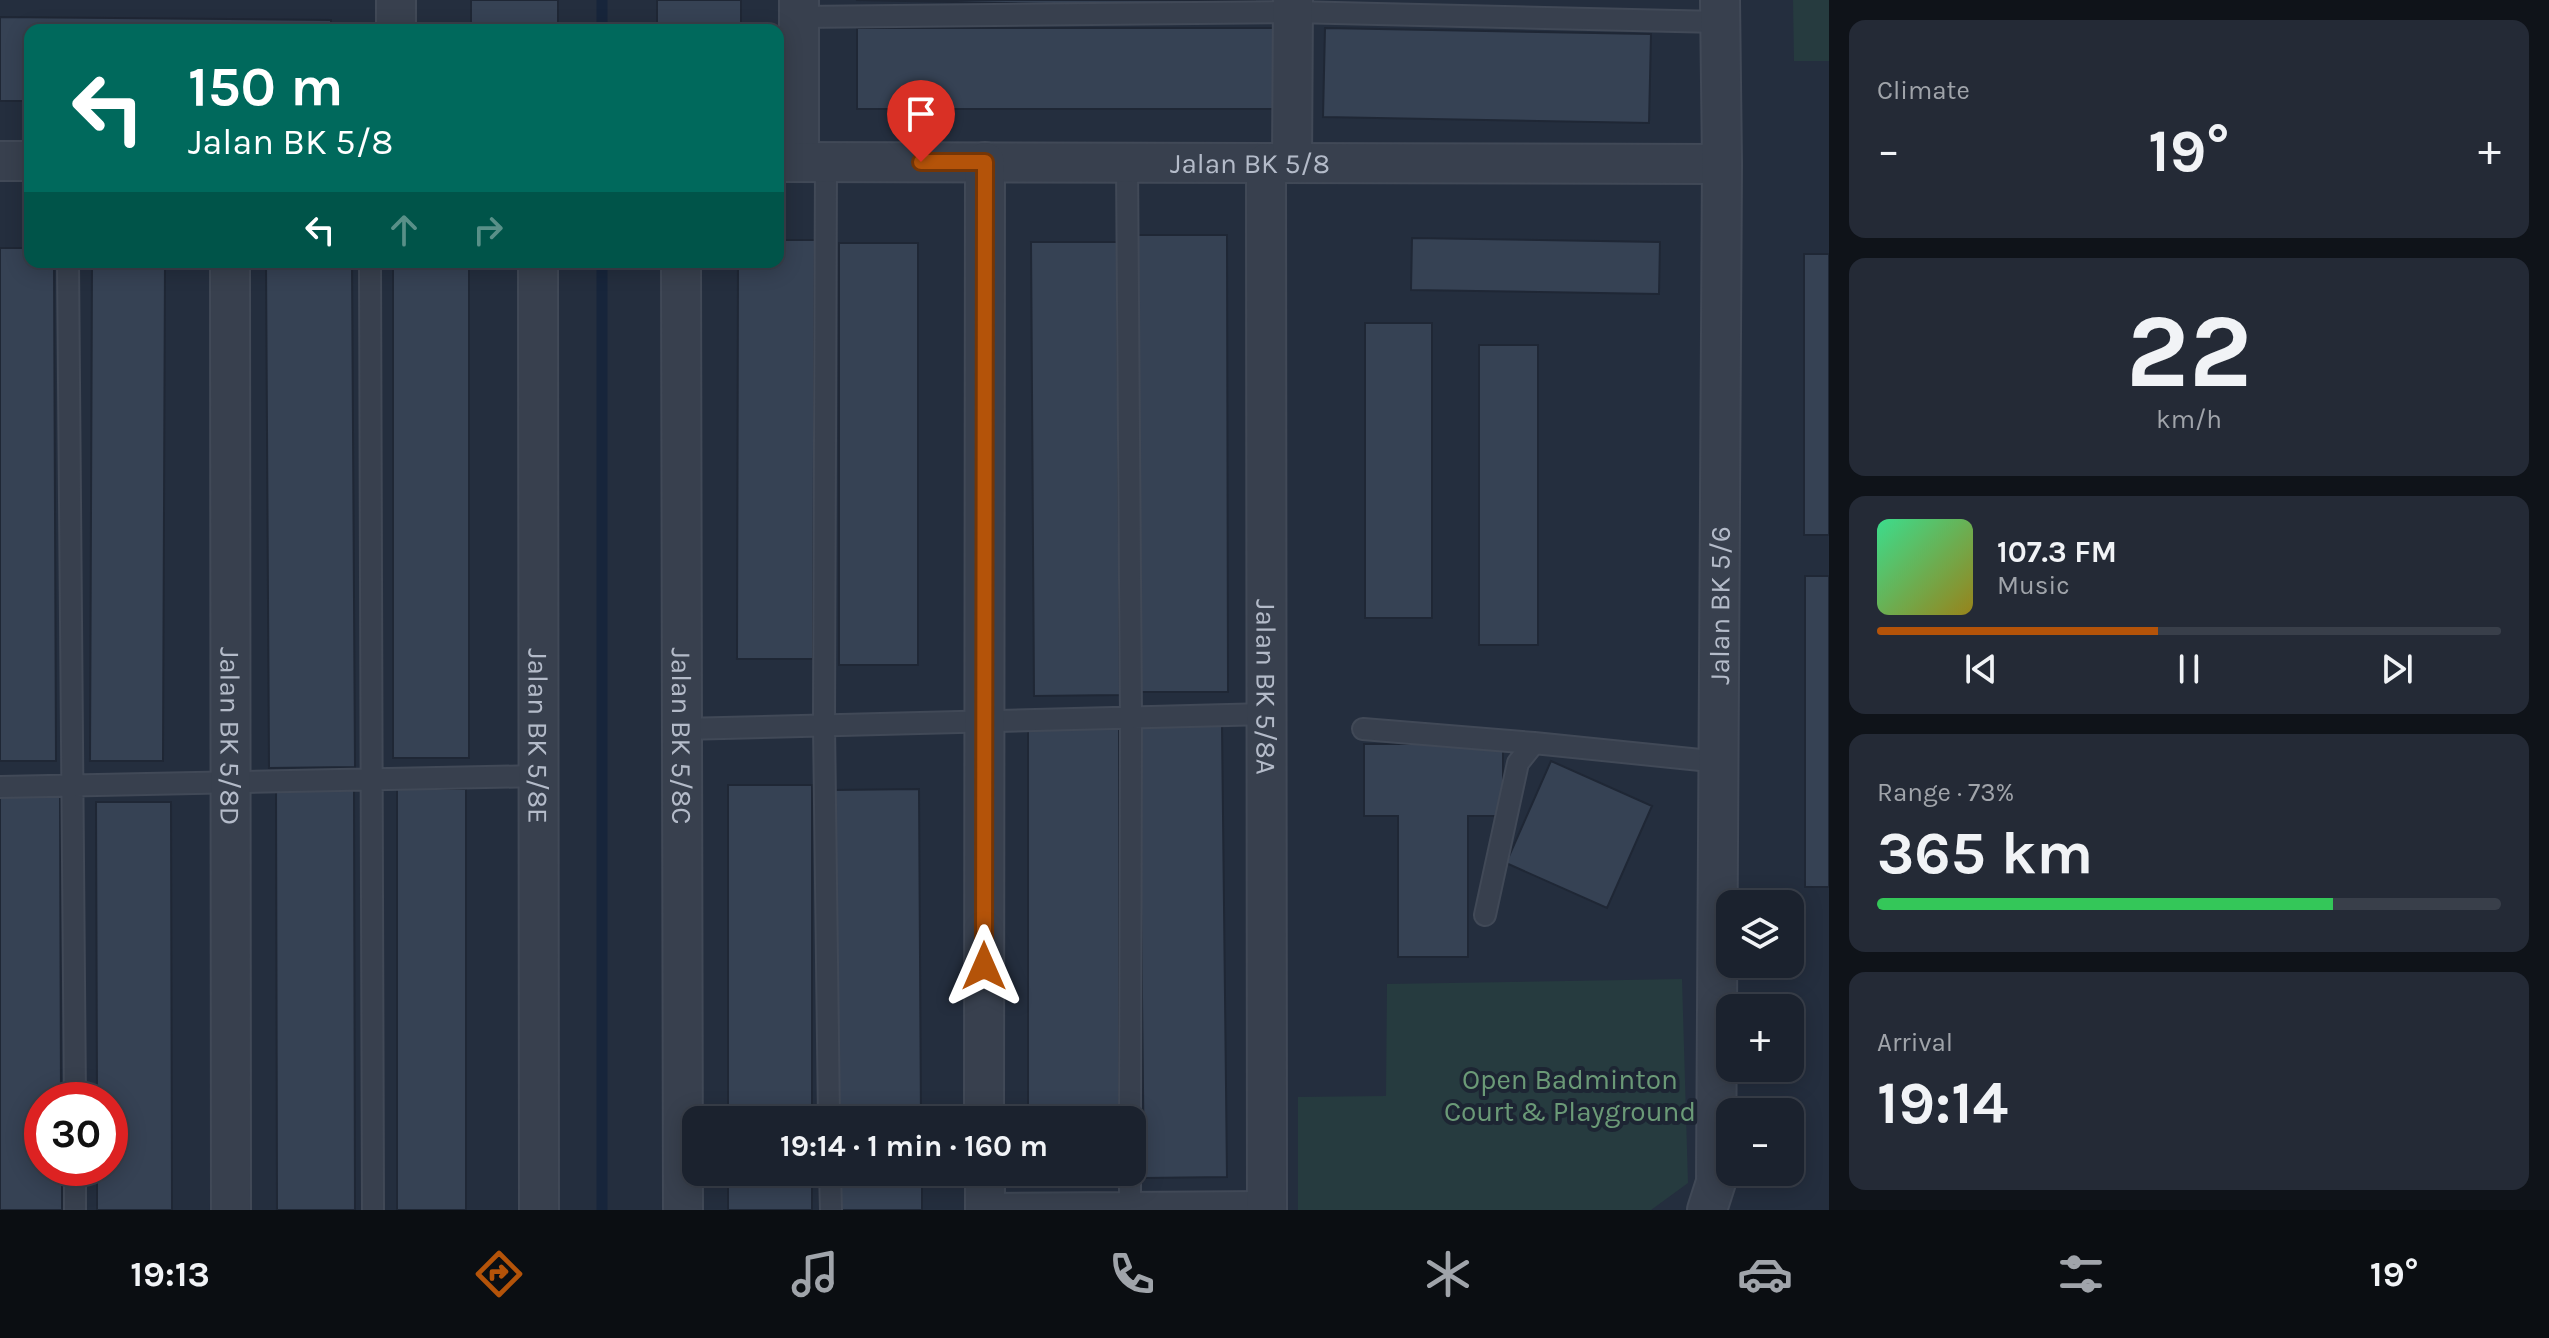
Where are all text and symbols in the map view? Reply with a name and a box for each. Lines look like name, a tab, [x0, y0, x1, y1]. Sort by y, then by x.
text: 150 m	[188, 54, 343, 119]
icon: left	[56, 56, 160, 160]
text: Climate	[1877, 75, 1970, 106]
pin	[887, 80, 955, 162]
icon: arrive	[899, 92, 943, 136]
text: 19°	[2148, 116, 2230, 186]
text: Jalan BK 5/8	[188, 121, 393, 163]
text: −	[1877, 125, 1900, 176]
text: +	[2478, 125, 2501, 176]
street label: Jalan BK 5/8	[1170, 146, 1330, 180]
icon: left	[298, 208, 342, 252]
icon: ahead	[382, 208, 426, 252]
icon: right	[466, 208, 510, 252]
text: 22	[2126, 291, 2252, 412]
text: km/h	[2156, 404, 2222, 435]
street label: Jalan BK 5/6	[1702, 526, 1736, 685]
text: 107.3 FM	[1997, 534, 2117, 570]
text: Music	[1997, 570, 2070, 601]
street label: Jalan BK 5/8A	[1250, 599, 1283, 775]
street label: Jalan BK 5/8D	[214, 647, 247, 825]
street label: Jalan BK 5/8C	[665, 647, 699, 825]
icon: previous	[1959, 647, 2003, 691]
icon: pause	[2167, 647, 2211, 691]
icon: next	[2375, 647, 2419, 691]
street label: Jalan BK 5/8E	[522, 648, 555, 824]
text: Range · 73%	[1877, 777, 2014, 808]
text: 365 km	[1877, 818, 2093, 888]
map controls	[1716, 890, 1804, 1186]
button: layers	[1716, 890, 1804, 978]
position arrow	[942, 924, 1026, 1008]
button: +	[1716, 994, 1804, 1082]
text: Arrival	[1877, 1027, 1953, 1058]
park label: Open Badminton Court & Playground	[1444, 1063, 1696, 1128]
text: 19:14	[1877, 1068, 2008, 1138]
speed limit sign: 30	[24, 1082, 128, 1186]
button: −	[1716, 1098, 1804, 1186]
text: 19:14 · 1 min · 160 m	[780, 1128, 1048, 1164]
icon: directions	[471, 1246, 527, 1302]
icon: music	[787, 1246, 843, 1302]
icon: phone	[1104, 1246, 1160, 1302]
icon: climate	[1420, 1246, 1476, 1302]
icon: car	[1737, 1246, 1793, 1302]
icon: filters	[2053, 1246, 2109, 1302]
text: 19:13	[130, 1253, 210, 1295]
text: 19°	[2370, 1253, 2419, 1295]

